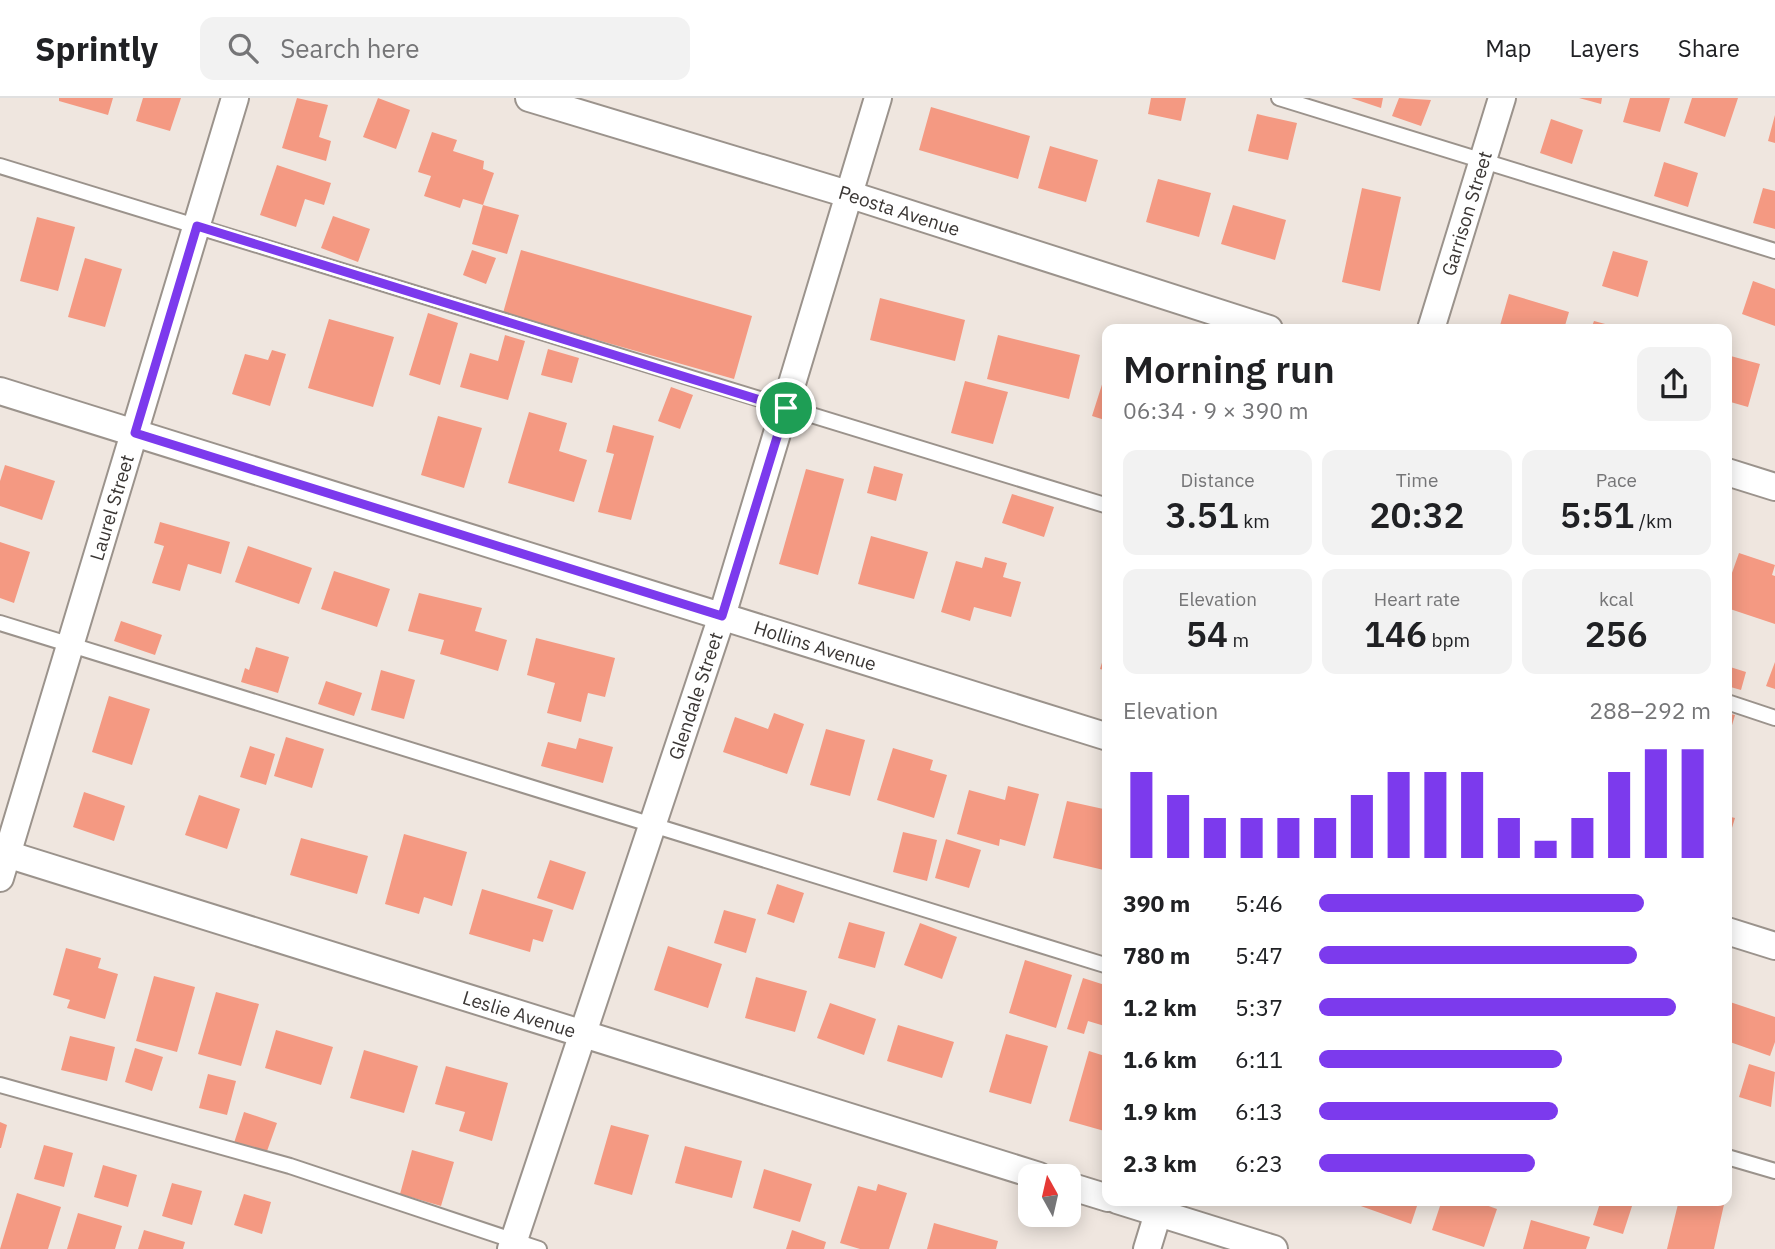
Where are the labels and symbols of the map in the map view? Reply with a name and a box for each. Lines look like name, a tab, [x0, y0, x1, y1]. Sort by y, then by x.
street label: Garrison Street	[1436, 148, 1497, 279]
street label: Peosta Avenue	[836, 180, 963, 241]
pin	[756, 378, 816, 438]
street label: Laurel Street	[84, 452, 139, 563]
street label: Hollins Avenue	[751, 615, 879, 676]
street label: Glendale Street	[663, 629, 728, 763]
street label: Leslie Avenue	[460, 985, 579, 1043]
north arrow	[1018, 1164, 1082, 1227]

